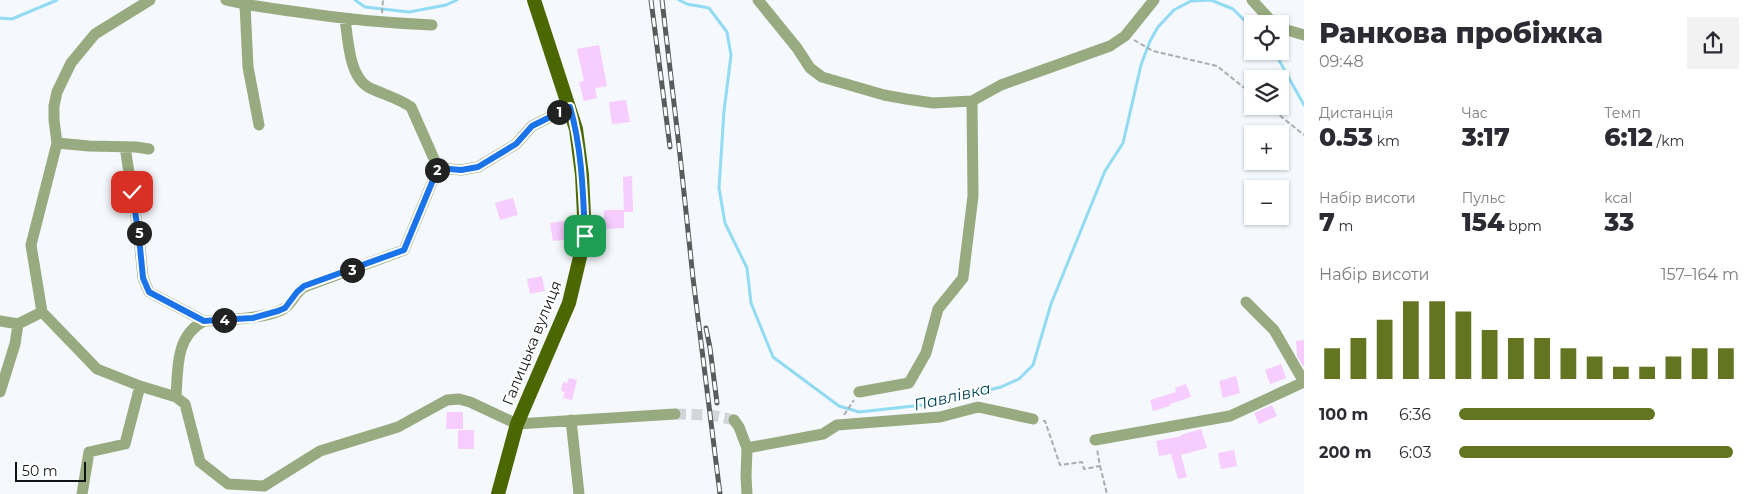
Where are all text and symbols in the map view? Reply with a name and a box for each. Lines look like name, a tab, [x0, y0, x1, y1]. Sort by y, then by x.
map controls	[1244, 15, 1289, 225]
button: locate	[1244, 15, 1289, 60]
text: Ранкова пробіжка	[1319, 16, 1603, 50]
button: share	[1687, 17, 1739, 69]
text: 09:48	[1319, 52, 1364, 71]
button: layers	[1244, 70, 1289, 115]
pin: 1	[546, 100, 572, 124]
text: 1	[557, 103, 562, 121]
text: Дистанція	[1319, 104, 1394, 122]
text: Час	[1462, 104, 1488, 122]
text: Темп	[1604, 104, 1641, 122]
text: 0.53	[1319, 122, 1373, 152]
text: 3:17	[1462, 122, 1510, 152]
text: 6:12	[1604, 122, 1653, 152]
button: +	[1244, 125, 1289, 170]
text: km	[1373, 132, 1400, 150]
text: /km	[1653, 132, 1684, 150]
pin: 2	[424, 158, 450, 182]
text: 2	[433, 161, 442, 179]
pin	[111, 171, 153, 213]
icon: check	[118, 178, 146, 206]
button: −	[1244, 180, 1289, 225]
text: Набір висоти	[1319, 189, 1416, 207]
text: Пульс	[1462, 189, 1505, 207]
text: kcal	[1604, 189, 1632, 207]
text: 7	[1319, 207, 1335, 237]
text: 154	[1462, 207, 1504, 237]
text: 33	[1604, 207, 1634, 237]
pin	[564, 215, 606, 257]
text: m	[1335, 217, 1353, 235]
text: bpm	[1504, 217, 1542, 235]
pin: 5	[126, 220, 152, 246]
icon: arrive	[571, 222, 599, 250]
text: 5	[135, 224, 144, 242]
pin: 3	[340, 258, 364, 282]
text: 3	[348, 261, 357, 279]
text: Набір висоти	[1319, 265, 1430, 284]
text: 157–164 m	[1661, 265, 1739, 284]
street label: Галицька вулиця	[498, 278, 565, 408]
pin: 4	[212, 308, 236, 332]
text: 4	[220, 311, 229, 329]
water label: Павлівка	[912, 378, 992, 415]
text: 100 m	[1319, 405, 1368, 424]
text: 6:36	[1399, 405, 1431, 424]
text: 200 m	[1319, 443, 1371, 462]
text: 6:03	[1399, 443, 1432, 462]
scale bar	[15, 459, 86, 482]
text: 50 m	[22, 462, 58, 480]

